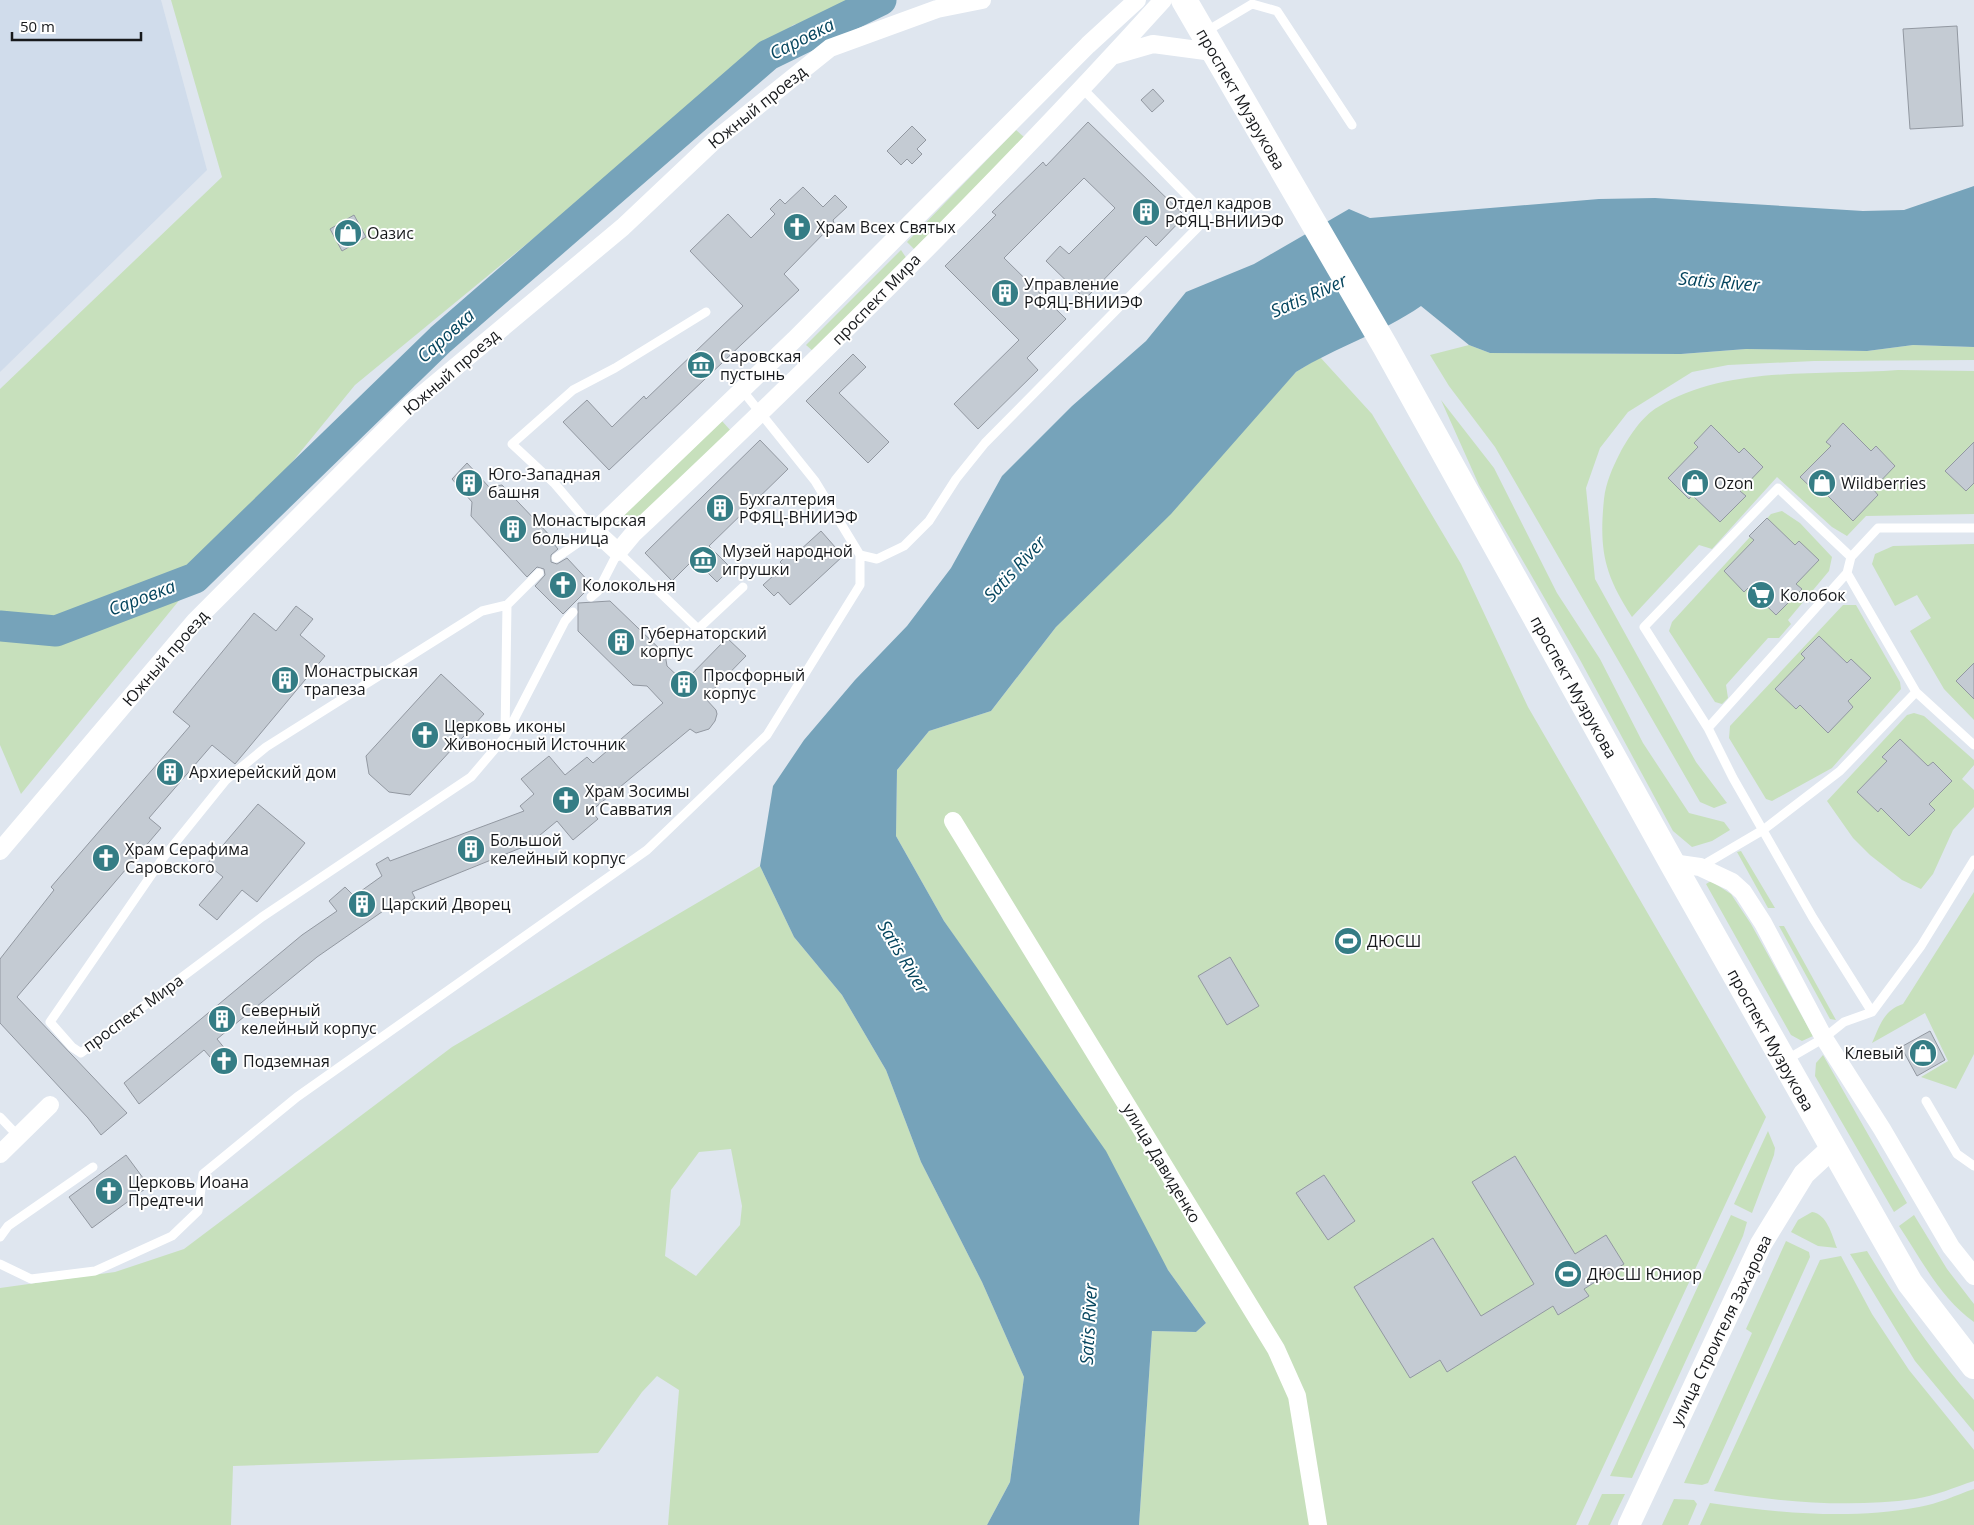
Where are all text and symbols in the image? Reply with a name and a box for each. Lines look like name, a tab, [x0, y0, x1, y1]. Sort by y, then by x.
scale bar	[12, 10, 141, 42]
water label: Саровка	[765, 12, 838, 65]
text: 50 m	[20, 16, 55, 36]
street label: проспект Музрукова	[1192, 24, 1290, 174]
street label: Южный проезд	[703, 61, 811, 153]
place label: Отдел кадров РФЯЦ-ВНИИЭФ	[1165, 192, 1284, 232]
building icon: Отдел кадров РФЯЦ-ВНИИЭФ	[1131, 197, 1161, 227]
church icon: Храм Всех Святых	[782, 212, 812, 242]
place label: Храм Всех Святых	[816, 216, 956, 238]
shop icon: Оазис	[333, 218, 363, 248]
place label: Оазис	[367, 222, 414, 244]
street label: проспект Мира	[827, 249, 925, 349]
water label: Satis River	[1678, 266, 1762, 297]
water label: Satis River	[1267, 267, 1351, 323]
place label: Управление РФЯЦ-ВНИИЭФ	[1024, 273, 1143, 313]
building icon: Управление РФЯЦ-ВНИИЭФ	[990, 278, 1020, 308]
water label: Саровка	[411, 303, 479, 368]
street label: Южный проезд	[398, 324, 504, 420]
place label: Саровская пустынь	[720, 345, 801, 385]
museum icon: Саровская пустынь	[686, 350, 716, 380]
place label: Юго-Западная башня	[488, 463, 601, 503]
building icon: Юго-Западная башня	[454, 468, 484, 498]
shop icon: Ozon	[1680, 468, 1710, 498]
shop icon: Wildberries	[1807, 468, 1837, 498]
place label: Ozon	[1714, 472, 1753, 494]
place label: Wildberries	[1841, 472, 1926, 494]
place label: Бухгалтерия РФЯЦ-ВНИИЭФ	[739, 488, 858, 528]
building icon: Бухгалтерия РФЯЦ-ВНИИЭФ	[705, 493, 735, 523]
place label: Монастырская больница	[532, 509, 646, 549]
building icon: Монастырская больница	[498, 514, 528, 544]
water label: Satis River	[978, 530, 1051, 606]
place label: Музей народной игрушки	[722, 540, 853, 580]
museum icon: Музей народной игрушки	[688, 545, 718, 575]
church icon: Колокольня	[548, 570, 578, 600]
water label: Саровка	[105, 573, 179, 621]
place label: Колокольня	[582, 574, 676, 596]
supermarket icon: Колобок	[1746, 580, 1776, 610]
place label: Колобок	[1780, 584, 1846, 606]
street label: Южный проезд	[117, 605, 213, 711]
street label: проспект Музрукова	[1526, 612, 1622, 762]
place label: Губернаторский корпус	[640, 622, 767, 662]
building icon: Губернаторский корпус	[606, 627, 636, 657]
place label: Монастрыская трапеза	[304, 660, 418, 700]
place label: Просфорный корпус	[703, 664, 805, 704]
building icon: Монастрыская трапеза	[270, 665, 300, 695]
building icon: Просфорный корпус	[669, 669, 699, 699]
place label: Церковь иконы Живоносный Источник	[444, 715, 627, 755]
church icon: Церковь иконы Живоносный Источник	[410, 720, 440, 750]
building icon: Архиерейский дом	[155, 757, 185, 787]
place label: Архиерейский дом	[189, 761, 336, 783]
place label: Храм Зосимы и Савватия	[585, 780, 690, 820]
church icon: Храм Зосимы и Савватия	[551, 785, 581, 815]
place label: Большой келейный корпус	[490, 829, 626, 869]
building icon: Большой келейный корпус	[456, 834, 486, 864]
place label: Храм Серафима Саровского	[125, 838, 249, 878]
church icon: Храм Серафима Саровского	[91, 843, 121, 873]
building icon: Царский Дворец	[347, 889, 377, 919]
place label: Царский Дворец	[381, 893, 510, 915]
water label: Satis River	[873, 915, 936, 998]
sports icon: ДЮСШ	[1333, 926, 1363, 956]
place label: ДЮСШ	[1367, 930, 1421, 952]
street label: проспект Музрукова	[1723, 965, 1819, 1115]
street label: проспект Мира	[78, 969, 188, 1057]
place label: Северный келейный корпус	[241, 999, 377, 1039]
building icon: Северный келейный корпус	[207, 1004, 237, 1034]
shop icon: Клевый	[1908, 1038, 1938, 1068]
place label: Клевый	[1844, 1042, 1904, 1064]
church icon: Подземная	[209, 1046, 239, 1076]
place label: Подземная	[243, 1050, 330, 1072]
street label: улица Давиденко	[1118, 1099, 1206, 1227]
place label: Церковь Иоана Предтечи	[128, 1171, 249, 1211]
church icon: Церковь Иоана Предтечи	[94, 1176, 124, 1206]
street label: улица Строителя Захарова	[1665, 1231, 1777, 1429]
sports icon: ДЮСШ Юниор	[1553, 1259, 1583, 1289]
place label: ДЮСШ Юниор	[1587, 1263, 1702, 1285]
water label: Satis River	[1074, 1282, 1102, 1365]

